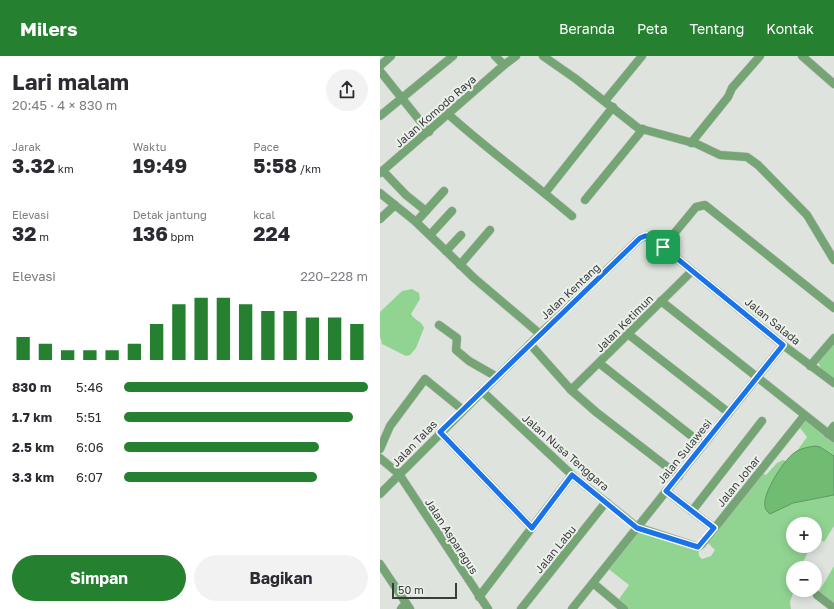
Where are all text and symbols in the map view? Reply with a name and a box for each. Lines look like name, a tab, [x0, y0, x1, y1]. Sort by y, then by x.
text: Milers	[20, 17, 78, 40]
text: Beranda	[559, 20, 615, 37]
text: Peta	[637, 20, 668, 37]
text: Tentang	[690, 20, 744, 37]
text: Kontak	[766, 20, 814, 37]
text: Lari malam	[12, 68, 129, 95]
button: share	[326, 69, 368, 111]
street label: Jalan Komodo Raya	[392, 72, 478, 150]
text: 20:45 · 4 × 830 m	[12, 97, 117, 113]
text: Jarak	[12, 140, 41, 153]
text: Waktu	[133, 140, 166, 153]
text: Pace	[253, 140, 279, 153]
text: 3.32	[12, 153, 55, 177]
text: 19:49	[133, 153, 187, 177]
text: 5:58	[253, 153, 297, 177]
text: km	[55, 162, 74, 175]
text: /km	[297, 162, 321, 175]
text: Elevasi	[12, 208, 49, 221]
text: Detak jantung	[133, 208, 207, 221]
text: kcal	[253, 208, 275, 221]
text: 32	[12, 221, 36, 245]
text: 136	[133, 221, 168, 245]
text: 224	[253, 221, 290, 245]
text: m	[36, 230, 49, 243]
text: bpm	[168, 230, 194, 243]
pin	[646, 230, 680, 264]
icon: arrive	[652, 236, 674, 258]
street label: Jalan Kentang	[538, 260, 602, 322]
text: Elevasi	[12, 268, 56, 284]
text: 220–228 m	[300, 268, 368, 284]
street label: Jalan Ketimun	[593, 292, 655, 354]
street label: Jalan Salada	[743, 295, 803, 347]
text: 830 m	[12, 379, 51, 395]
text: 5:46	[76, 379, 103, 395]
text: 1.7 km	[12, 409, 52, 425]
text: 5:51	[76, 409, 101, 425]
street label: Jalan Nusa Tenggara	[520, 411, 612, 493]
street label: Jalan Sulawesi	[654, 416, 714, 486]
street label: Jalan Talas	[389, 417, 439, 469]
text: 2.5 km	[12, 439, 54, 455]
text: 6:06	[76, 439, 104, 455]
street label: Jalan Johar	[714, 452, 763, 509]
text: 3.3 km	[12, 469, 54, 485]
text: 6:07	[76, 469, 103, 485]
street label: Jalan Asparagus	[423, 496, 481, 576]
map controls	[786, 517, 822, 597]
button: +	[786, 517, 822, 553]
street label: Jalan Labu	[532, 523, 578, 575]
button: Simpan	[12, 555, 186, 601]
button: Bagikan	[194, 555, 368, 601]
button: −	[786, 561, 822, 597]
scale bar	[392, 581, 457, 600]
text: 50 m	[398, 583, 424, 596]

